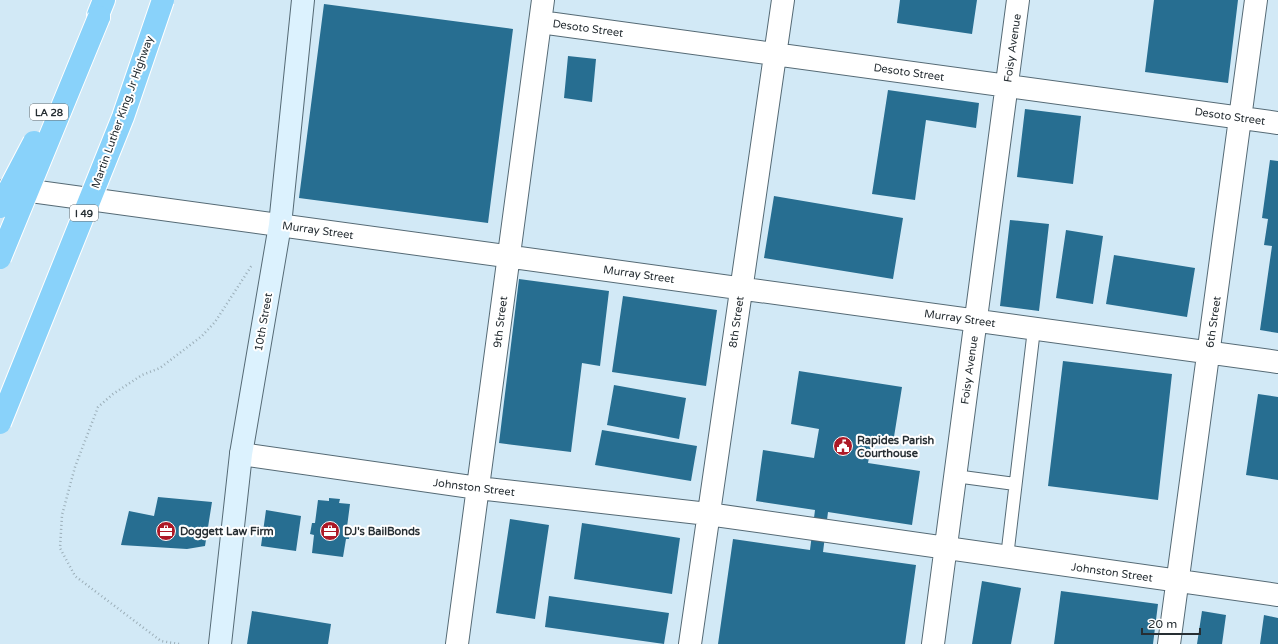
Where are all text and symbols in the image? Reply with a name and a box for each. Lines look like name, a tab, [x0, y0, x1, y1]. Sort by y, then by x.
street label: Foisy Avenue	[1001, 13, 1024, 83]
street label: Desoto Street	[552, 17, 624, 40]
street label: Martin Luther King, Jr Highway	[89, 34, 156, 190]
street label: Desoto Street	[873, 61, 945, 84]
road number: LA 28	[30, 104, 68, 120]
street label: Desoto Street	[1194, 105, 1266, 128]
road number: I 49	[70, 205, 98, 221]
street label: Murray Street	[281, 219, 354, 242]
street label: Murray Street	[602, 263, 675, 286]
street label: 10th Street	[252, 292, 275, 352]
street label: 9th Street	[491, 295, 510, 349]
street label: 8th Street	[726, 295, 747, 349]
street label: 6th Street	[1203, 295, 1224, 349]
street label: Murray Street	[923, 307, 996, 330]
street label: Foisy Avenue	[958, 335, 981, 405]
place label: Rapides Parish Courthouse	[857, 434, 935, 460]
public building icon: Rapides Parish Courthouse	[832, 435, 854, 457]
street label: Johnston Street	[432, 476, 516, 499]
office icon: Doggett Law Firm	[155, 520, 177, 542]
office icon: DJ's BailBonds	[319, 520, 341, 542]
place label: Doggett Law Firm	[180, 525, 274, 539]
place label: DJ's BailBonds	[344, 525, 421, 538]
street label: Johnston Street	[1070, 560, 1154, 585]
scale bar	[1142, 610, 1200, 636]
text: 20 m	[1148, 617, 1177, 631]

